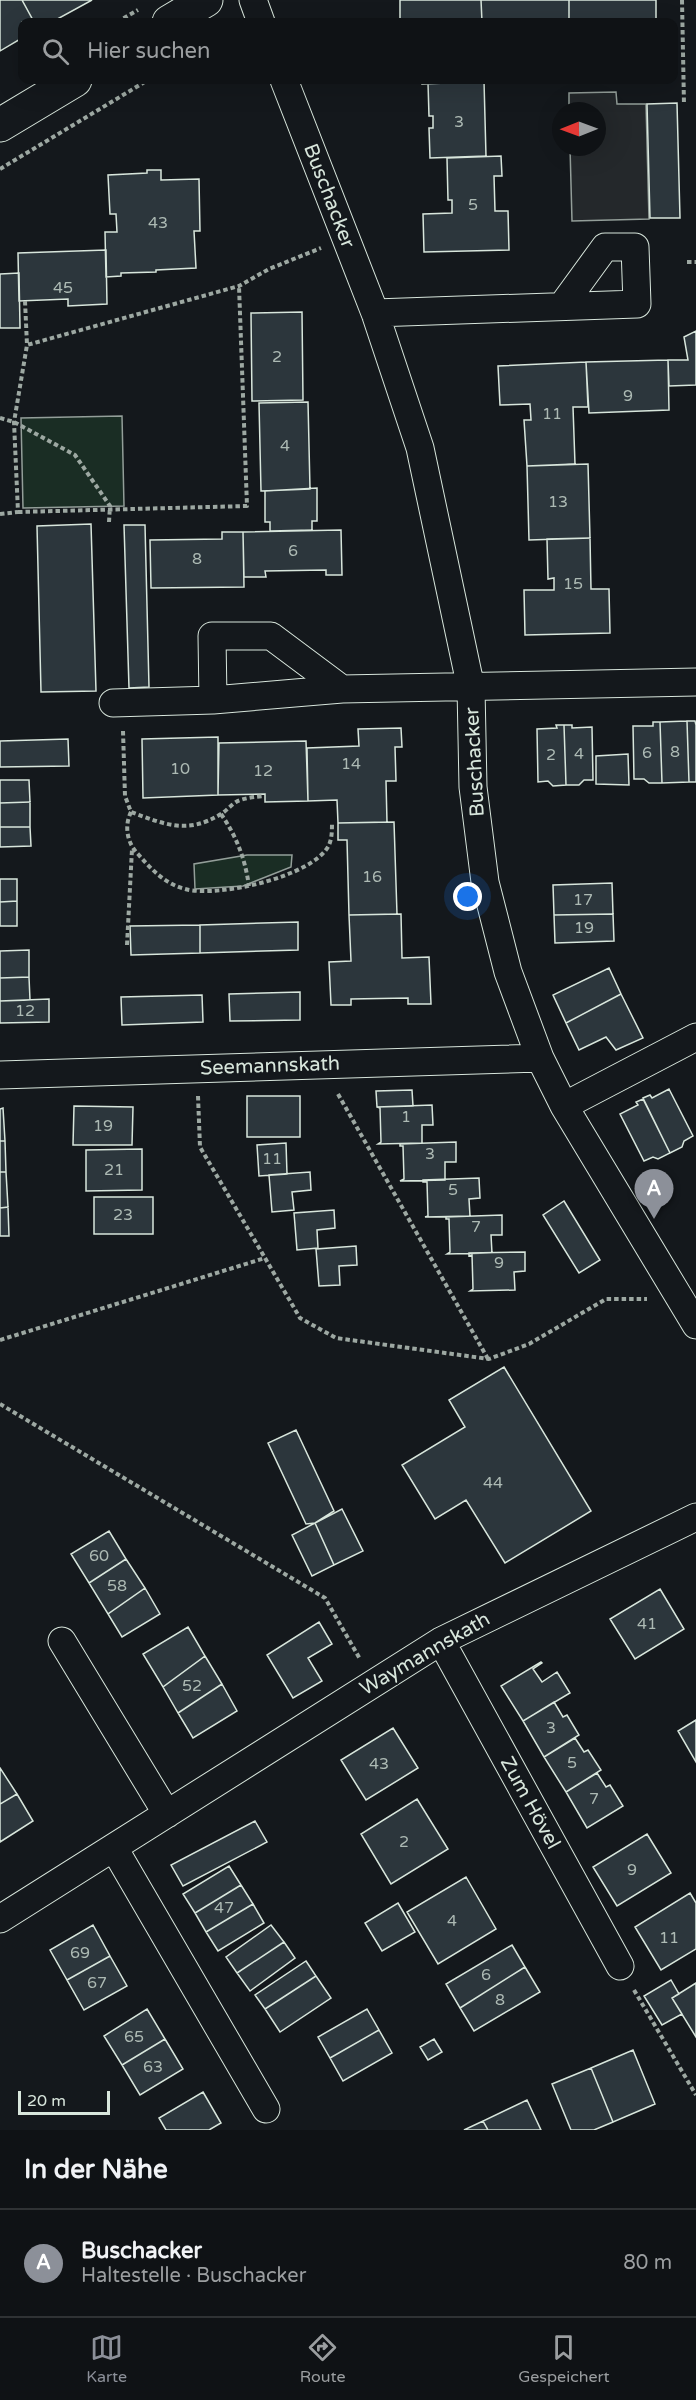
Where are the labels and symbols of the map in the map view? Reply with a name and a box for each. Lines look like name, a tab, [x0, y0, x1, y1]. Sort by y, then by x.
north arrow	[552, 102, 606, 156]
house number: 3	[454, 112, 464, 132]
street label: Buschacker	[298, 140, 360, 252]
house number: 5	[468, 195, 478, 215]
house number: 43	[148, 213, 168, 233]
house number: 45	[53, 278, 73, 298]
house number: 2	[272, 347, 282, 367]
house number: 9	[623, 386, 633, 406]
house number: 11	[542, 404, 562, 424]
house number: 4	[280, 436, 290, 456]
house number: 13	[548, 492, 568, 512]
house number: 6	[288, 541, 298, 561]
house number: 8	[192, 549, 202, 569]
house number: 15	[563, 574, 583, 594]
street label: Buschacker	[460, 706, 490, 818]
house number: 8	[670, 742, 680, 762]
house number: 6	[642, 743, 652, 763]
house number: 4	[574, 744, 584, 764]
house number: 2	[546, 745, 556, 765]
house number: 14	[341, 754, 361, 774]
house number: 10	[170, 759, 190, 779]
house number: 12	[253, 761, 273, 781]
house number: 16	[362, 867, 382, 887]
your location	[453, 882, 482, 911]
house number: 17	[573, 890, 593, 910]
house number: 19	[574, 918, 594, 938]
house number: 12	[15, 1001, 35, 1021]
street label: Seemannskath	[200, 1052, 340, 1080]
house number: 1	[401, 1107, 411, 1127]
house number: 19	[93, 1116, 113, 1136]
house number: 3	[425, 1144, 435, 1164]
house number: 11	[262, 1149, 282, 1169]
house number: 21	[104, 1160, 124, 1180]
pin: A	[634, 1170, 674, 1219]
house number: 5	[448, 1180, 458, 1200]
house number: 23	[113, 1205, 133, 1225]
house number: 7	[471, 1217, 481, 1237]
house number: 9	[494, 1253, 504, 1273]
house number: 44	[483, 1473, 503, 1493]
house number: 60	[89, 1546, 109, 1566]
house number: 58	[107, 1576, 127, 1596]
street label: Waymannskath	[356, 1607, 494, 1701]
house number: 41	[637, 1614, 657, 1634]
house number: 52	[182, 1676, 202, 1696]
house number: 3	[546, 1718, 556, 1738]
street label: Zum Hövel	[495, 1753, 565, 1853]
house number: 5	[567, 1753, 577, 1773]
house number: 43	[369, 1754, 389, 1774]
house number: 7	[589, 1789, 599, 1809]
house number: 2	[399, 1832, 409, 1852]
house number: 9	[627, 1860, 637, 1880]
house number: 47	[214, 1898, 234, 1918]
house number: 4	[447, 1911, 457, 1931]
house number: 11	[659, 1928, 679, 1948]
house number: 69	[70, 1943, 90, 1963]
house number: 6	[481, 1965, 491, 1985]
house number: 67	[87, 1973, 107, 1993]
house number: 8	[495, 1990, 505, 2010]
house number: 65	[124, 2027, 144, 2047]
house number: 63	[143, 2057, 163, 2077]
scale bar	[18, 2088, 110, 2116]

